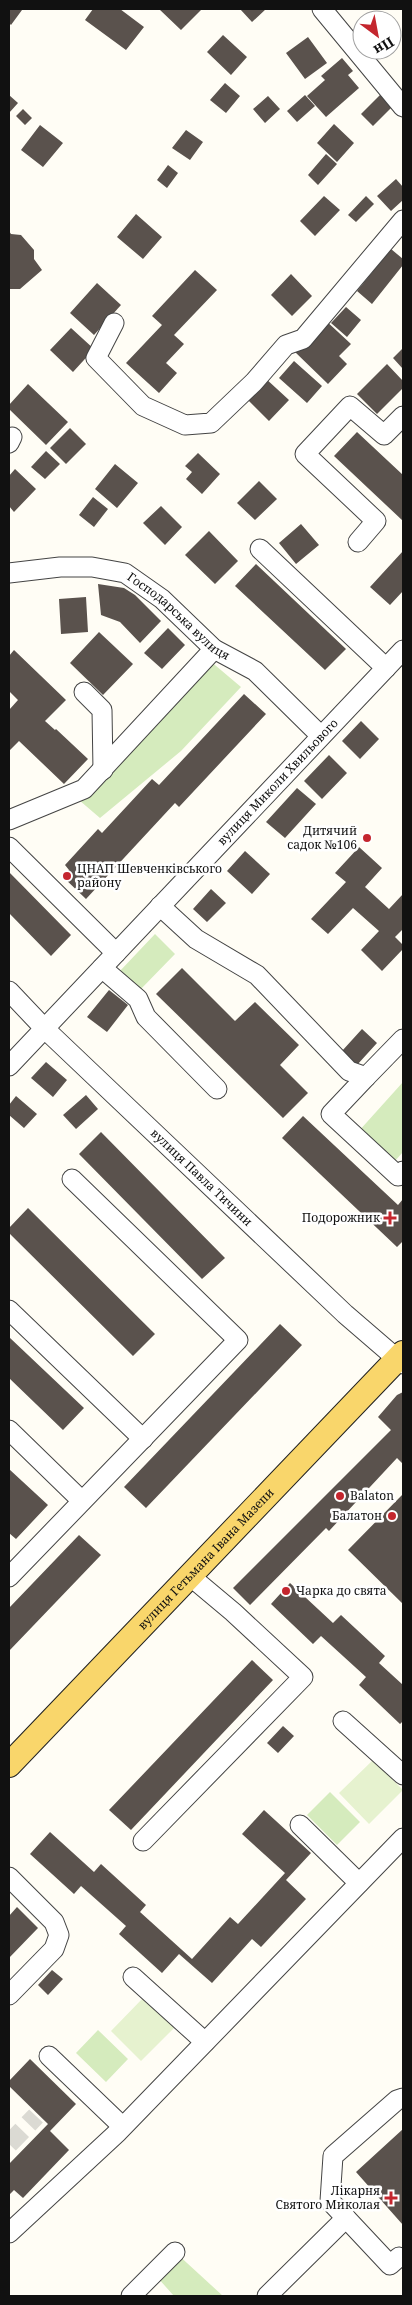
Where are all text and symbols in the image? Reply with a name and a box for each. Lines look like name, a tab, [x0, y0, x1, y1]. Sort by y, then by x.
north arrow	[352, 10, 402, 60]
text: Пн	[370, 33, 398, 60]
street label: Господарська вулиця	[124, 568, 233, 664]
street label: вулиця Миколи Хвильового	[213, 715, 342, 849]
place label: Дитячий садок №106	[287, 822, 357, 853]
marker: Дитячий садок №106	[361, 832, 373, 844]
place label: ЦНАП Шевченківського району	[77, 860, 222, 891]
marker: ЦНАП Шевченківського району	[61, 870, 73, 882]
street label: вулиця Павла Тичини	[147, 1125, 256, 1230]
place label: Подорожник	[302, 1209, 381, 1226]
marker: Подорожник	[384, 1212, 396, 1224]
street label: вулиця Гетьмана Івана Мазепи	[134, 1484, 277, 1633]
place label: Balaton	[350, 1487, 394, 1504]
marker: Balaton	[334, 1490, 346, 1502]
place label: Балатон	[332, 1507, 382, 1524]
marker: Балатон	[386, 1510, 398, 1522]
place label: Чарка до свята	[296, 1582, 387, 1599]
marker: Чарка до свята	[280, 1585, 292, 1597]
place label: Лікарня Святого Миколая	[275, 2182, 380, 2213]
marker: Лікарня Святого Миколая	[384, 2191, 398, 2205]

